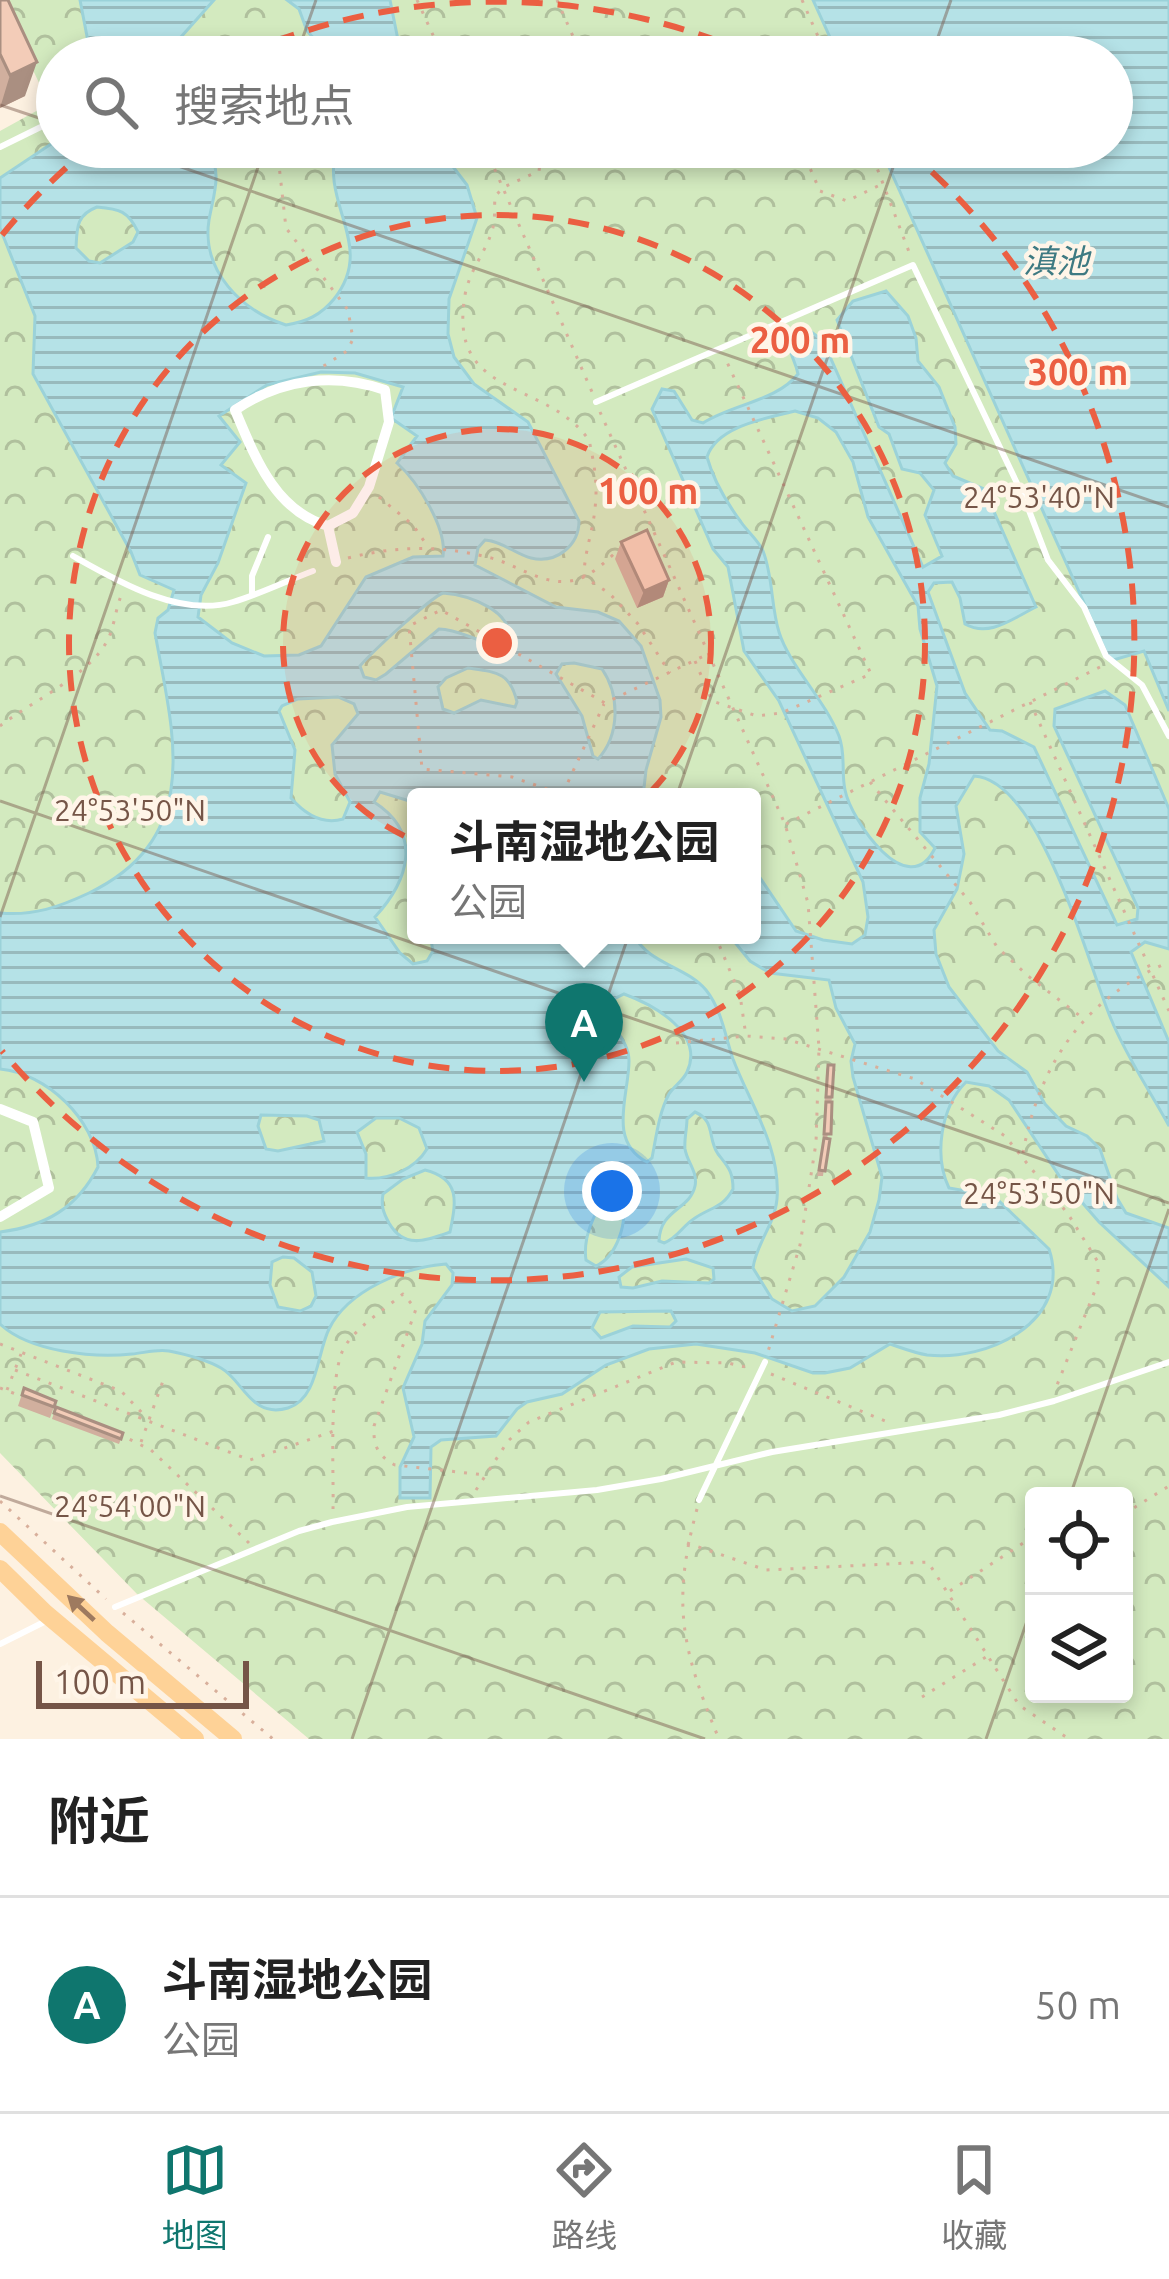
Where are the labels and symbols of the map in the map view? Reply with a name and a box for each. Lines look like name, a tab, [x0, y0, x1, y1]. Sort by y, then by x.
water label: 滇池	[1023, 242, 1092, 279]
text: 200 m	[750, 319, 850, 360]
text: 300 m	[1028, 351, 1128, 392]
text: 100 m	[598, 470, 698, 511]
text: 24°53'40"N	[963, 480, 1115, 514]
centre of rings	[476, 622, 518, 664]
text: 24°53'50"N	[54, 793, 206, 827]
pin: A	[545, 983, 623, 1082]
your location	[582, 1161, 642, 1221]
text: 24°53'50"N	[963, 1176, 1115, 1210]
text: 24°54'00"N	[54, 1489, 206, 1523]
one-way arrow	[67, 1595, 96, 1622]
scale bar	[36, 1655, 249, 1708]

